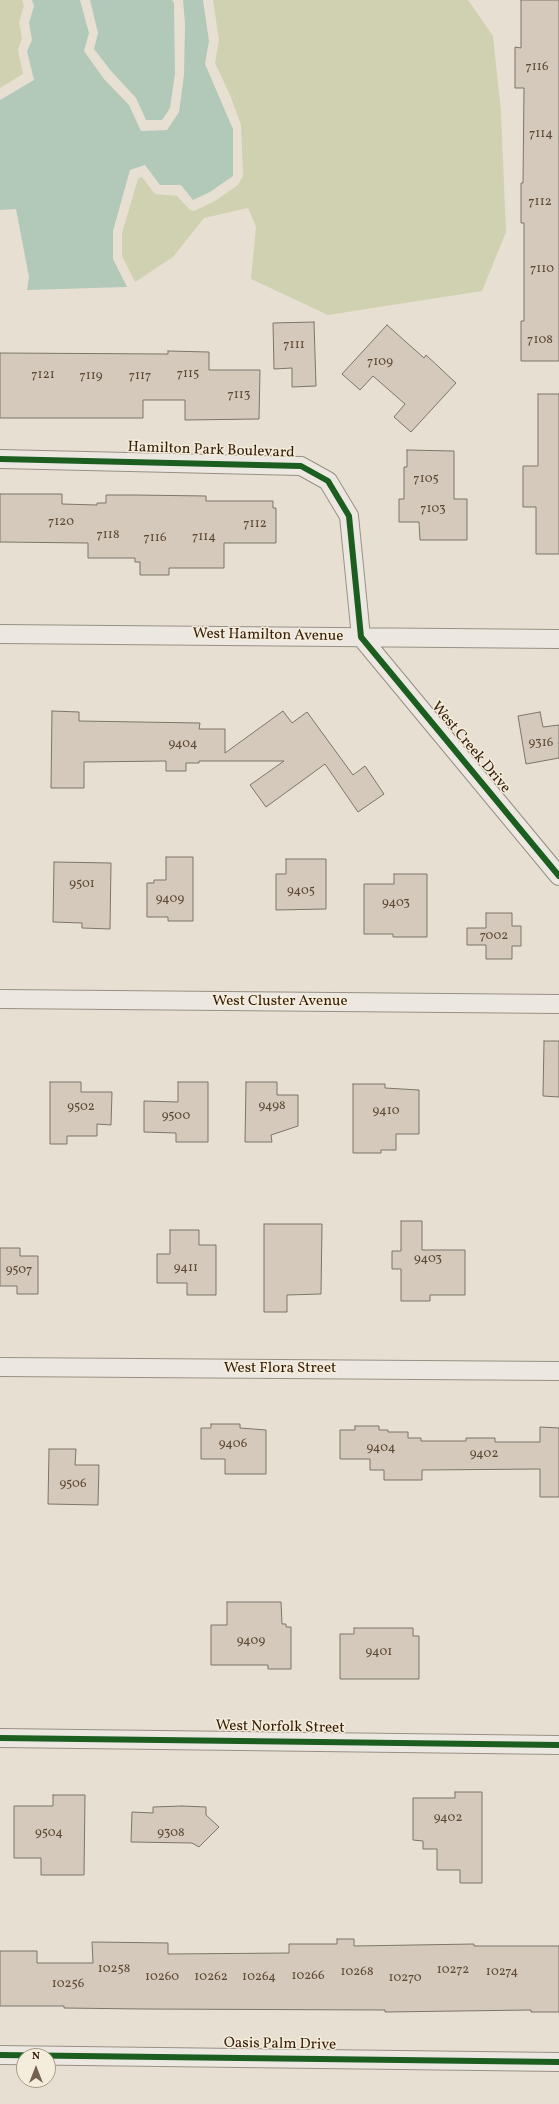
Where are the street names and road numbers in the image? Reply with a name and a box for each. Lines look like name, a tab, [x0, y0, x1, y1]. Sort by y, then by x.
street label: Hamilton Park Boulevard	[127, 439, 295, 463]
street label: West Hamilton Avenue	[192, 626, 344, 646]
street label: West Creek Drive	[427, 699, 513, 797]
street label: West Cluster Avenue	[212, 993, 348, 1011]
street label: West Flora Street	[224, 1360, 336, 1378]
street label: West Norfolk Street	[215, 1718, 345, 1738]
street label: Oasis Palm Drive	[224, 2035, 336, 2055]

